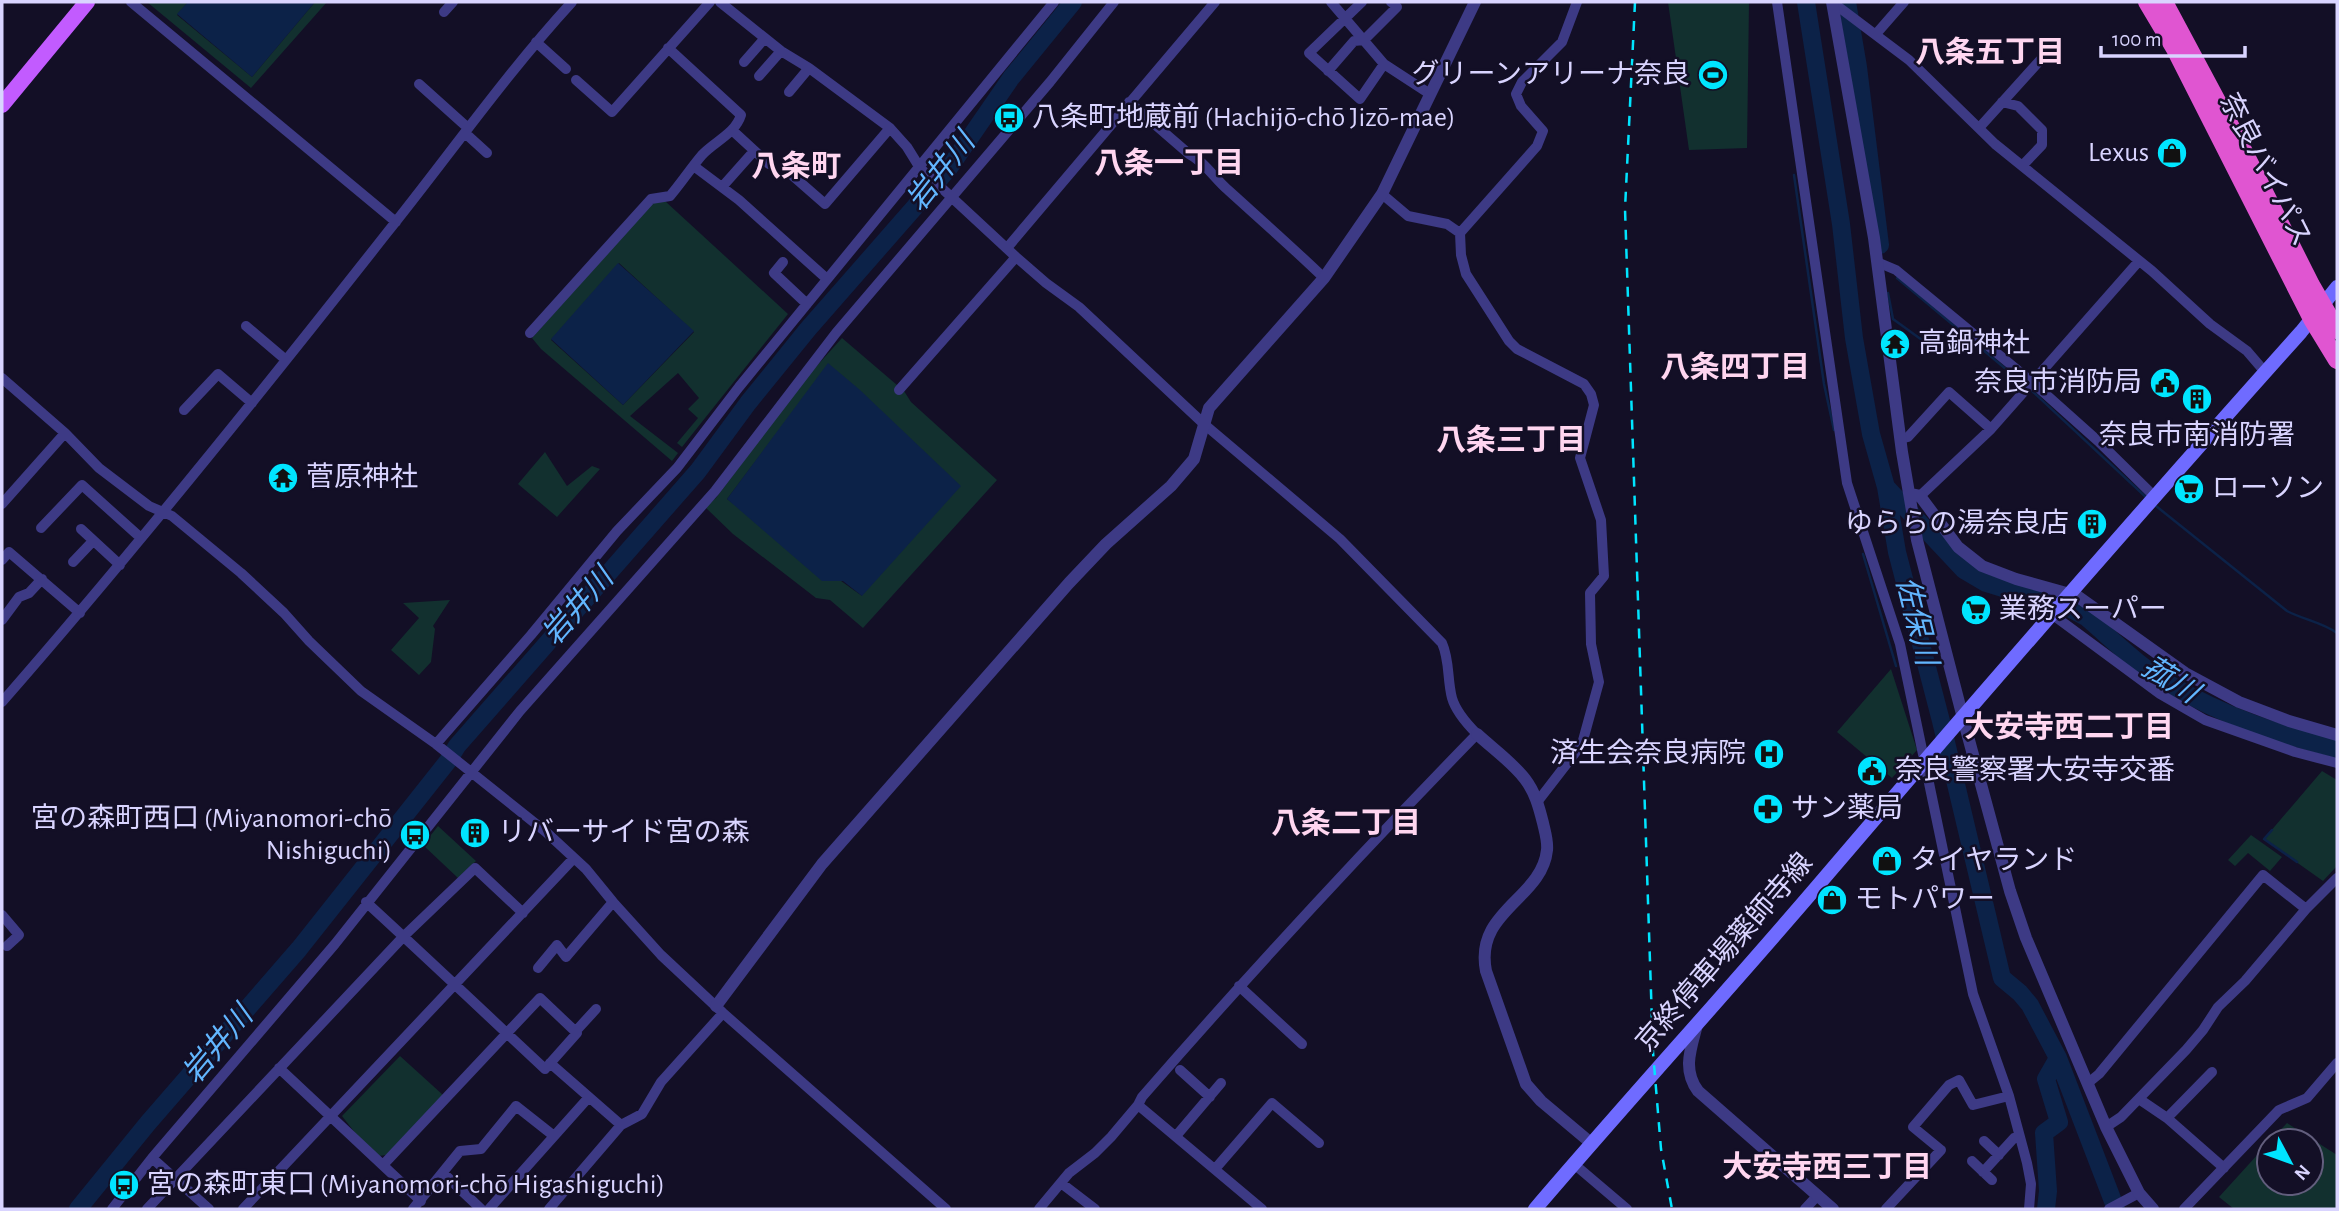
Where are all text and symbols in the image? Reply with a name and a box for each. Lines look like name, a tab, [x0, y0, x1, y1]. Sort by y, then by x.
scale bar	[2101, 14, 2244, 58]
text: 100 m	[2112, 29, 2162, 50]
district label: 八条五丁目	[1915, 36, 2065, 68]
sports icon: グリーンアリーナ奈良	[1696, 58, 1730, 92]
place label: グリーンアリーナ奈良	[1411, 59, 1690, 89]
street label: 奈良バイパス	[2215, 88, 2317, 251]
bus stop icon: 八条町地蔵前 (Hachijō-chō Jizō-mae)	[992, 101, 1026, 135]
place label: 八条町地蔵前 (Hachijō-chō Jizō-mae)	[1032, 102, 1456, 132]
water label: 岩井川	[900, 124, 982, 217]
shop icon: Lexus	[2155, 136, 2189, 170]
place label: Lexus	[2088, 139, 2149, 167]
district label: 八条一丁目	[1094, 147, 1244, 179]
district label: 八条町	[751, 150, 841, 182]
temple icon: 高鍋神社	[1878, 327, 1912, 361]
place label: 高鍋神社	[1918, 328, 2030, 358]
district label: 八条四丁目	[1660, 351, 1810, 383]
public building icon: 奈良市消防局	[2148, 366, 2182, 400]
place label: 奈良市消防局	[1974, 367, 2142, 397]
building icon: 奈良市南消防署	[2180, 382, 2214, 416]
place label: 奈良市南消防署	[2099, 420, 2295, 450]
district label: 八条三丁目	[1436, 424, 1586, 456]
temple icon: 菅原神社	[266, 461, 300, 495]
place label: 菅原神社	[306, 462, 418, 492]
supermarket icon: ローソン	[2172, 472, 2206, 506]
place label: ローソン	[2212, 475, 2324, 503]
building icon: ゆららの湯奈良店	[2075, 507, 2109, 541]
place label: ゆららの湯奈良店	[1845, 508, 2069, 538]
water label: 岩井川	[536, 560, 621, 651]
water label: 佐保川	[1891, 573, 1944, 671]
supermarket icon: 業務スーパー	[1959, 593, 1993, 627]
place label: 業務スーパー	[1999, 594, 2167, 624]
water label: 菰川	[2137, 650, 2207, 710]
district label: 大安寺西二丁目	[1964, 711, 2174, 743]
hospital icon: 済生会奈良病院	[1752, 737, 1786, 771]
place label: 済生会奈良病院	[1550, 738, 1746, 768]
public building icon: 奈良警察署大安寺交番	[1855, 754, 1889, 788]
place label: 奈良警察署大安寺交番	[1895, 755, 2175, 785]
pharmacy icon: サン薬局	[1751, 792, 1785, 826]
place label: サン薬局	[1791, 793, 1903, 823]
place label: 宮の森町西口 (Miyanomori-chō Nishiguchi)	[31, 803, 392, 865]
district label: 八条二丁目	[1271, 807, 1421, 839]
building icon: リバーサイド宮の森	[458, 816, 492, 850]
place label: リバーサイド宮の森	[498, 817, 749, 847]
bus stop icon: 宮の森町西口 (Miyanomori-chō Nishiguchi)	[398, 818, 432, 852]
shop icon: タイヤランド	[1870, 844, 1904, 878]
place label: タイヤランド	[1910, 846, 2077, 875]
street label: 京終停車場薬師寺線	[1630, 847, 1818, 1057]
shop icon: モトパワー	[1815, 883, 1849, 917]
place label: モトパワー	[1855, 885, 1995, 914]
water label: 岩井川	[176, 997, 260, 1089]
north arrow	[2255, 1127, 2325, 1197]
district label: 大安寺西三丁目	[1722, 1151, 1932, 1183]
text: N	[2290, 1161, 2313, 1183]
bus stop icon: 宮の森町東口 (Miyanomori-chō Higashiguchi)	[107, 1168, 141, 1202]
place label: 宮の森町東口 (Miyanomori-chō Higashiguchi)	[147, 1169, 665, 1199]

